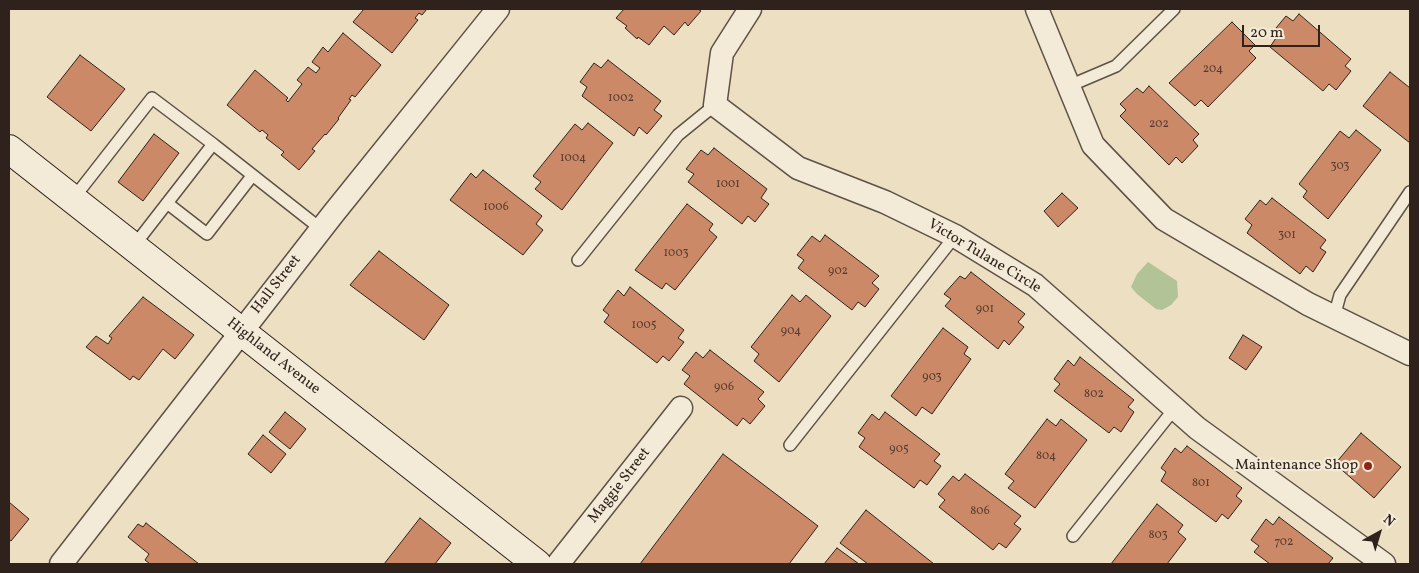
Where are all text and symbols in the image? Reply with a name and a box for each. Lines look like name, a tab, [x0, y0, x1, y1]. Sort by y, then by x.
scale bar	[1244, 15, 1322, 47]
text: 20 m	[1250, 23, 1283, 44]
house number: 204	[1203, 63, 1223, 77]
house number: 1002	[608, 92, 634, 106]
house number: 202	[1149, 118, 1169, 132]
house number: 1004	[560, 152, 586, 166]
house number: 303	[1331, 160, 1349, 174]
house number: 1001	[716, 178, 740, 192]
house number: 1006	[483, 201, 509, 215]
street label: Victor Tulane Circle	[924, 216, 1044, 298]
house number: 301	[1278, 229, 1296, 243]
house number: 1003	[663, 247, 689, 261]
street label: Hall Street	[248, 252, 306, 318]
house number: 902	[828, 265, 848, 279]
house number: 901	[976, 303, 994, 317]
street label: Highland Avenue	[223, 315, 323, 399]
house number: 1005	[632, 319, 656, 333]
house number: 904	[781, 325, 801, 339]
house number: 903	[922, 371, 942, 385]
house number: 906	[714, 381, 734, 395]
house number: 802	[1084, 388, 1104, 402]
house number: 905	[889, 443, 909, 457]
street label: Maggie Street	[585, 445, 655, 527]
house number: 804	[1036, 450, 1056, 464]
place label: Maintenance Shop	[1235, 457, 1358, 475]
marker: Maintenance Shop	[1362, 460, 1374, 472]
house number: 801	[1192, 477, 1210, 491]
house number: 806	[970, 505, 990, 519]
north arrow	[1354, 508, 1404, 558]
text: N	[1379, 510, 1399, 532]
house number: 803	[1148, 529, 1168, 543]
house number: 702	[1275, 536, 1293, 550]

